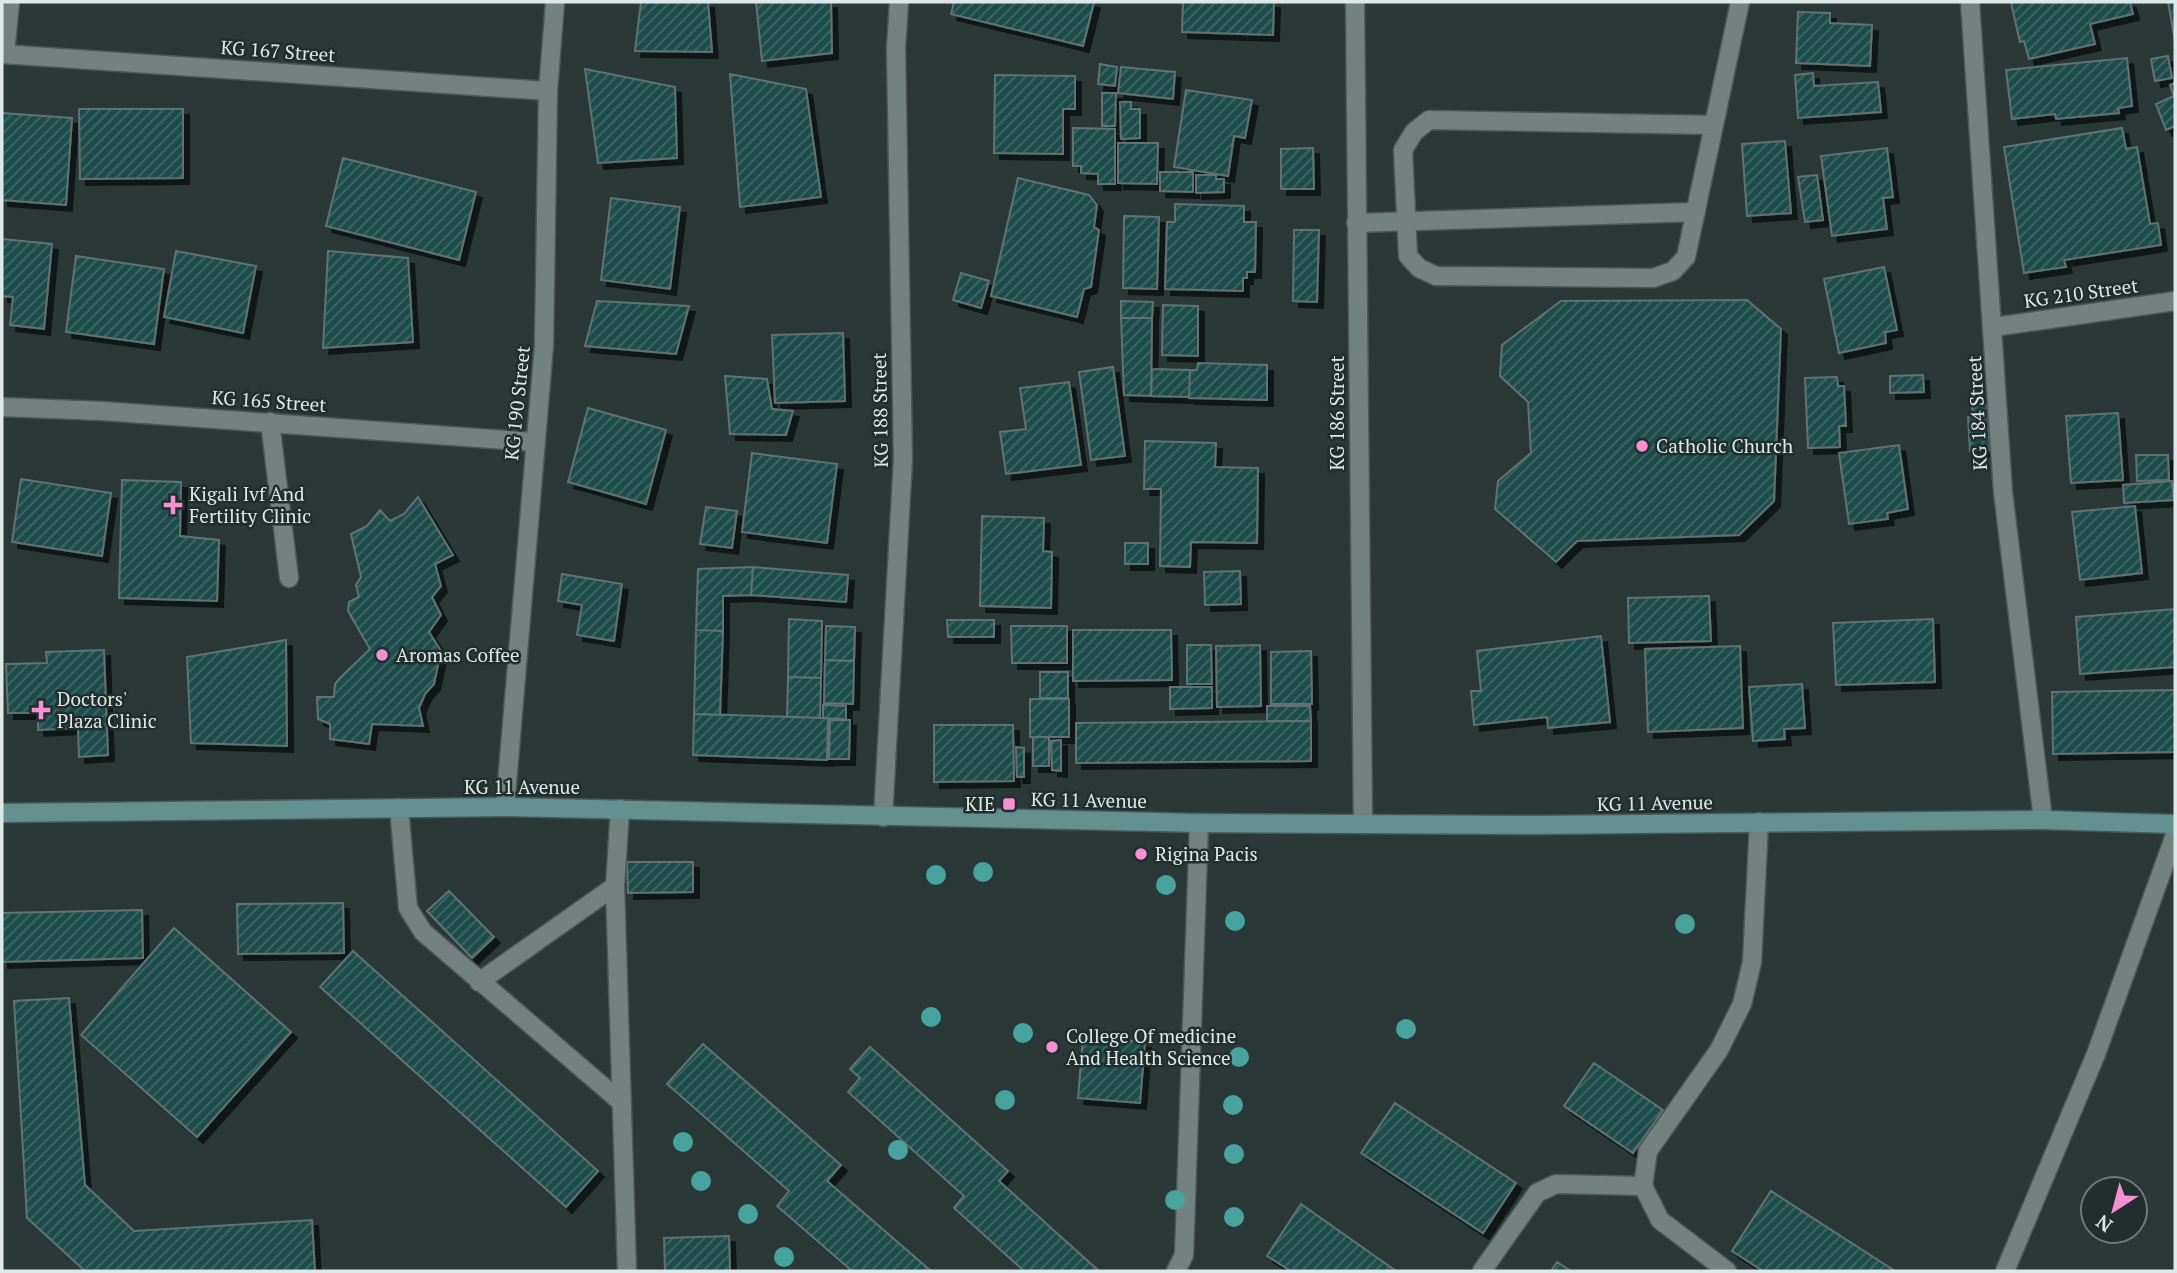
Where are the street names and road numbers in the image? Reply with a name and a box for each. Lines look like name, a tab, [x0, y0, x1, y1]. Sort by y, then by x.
street label: KG 167 Street	[220, 34, 336, 67]
street label: KG 210 Street	[2022, 272, 2140, 313]
street label: KG 190 Street	[498, 344, 535, 461]
street label: KG 188 Street	[866, 352, 893, 468]
street label: KG 186 Street	[1324, 355, 1349, 471]
street label: KG 184 Street	[1961, 355, 1992, 471]
street label: KG 165 Street	[211, 384, 327, 417]
street label: KG 11 Avenue	[464, 774, 580, 799]
street label: KG 11 Avenue	[1031, 786, 1147, 813]
street label: KG 11 Avenue	[1597, 789, 1713, 816]

